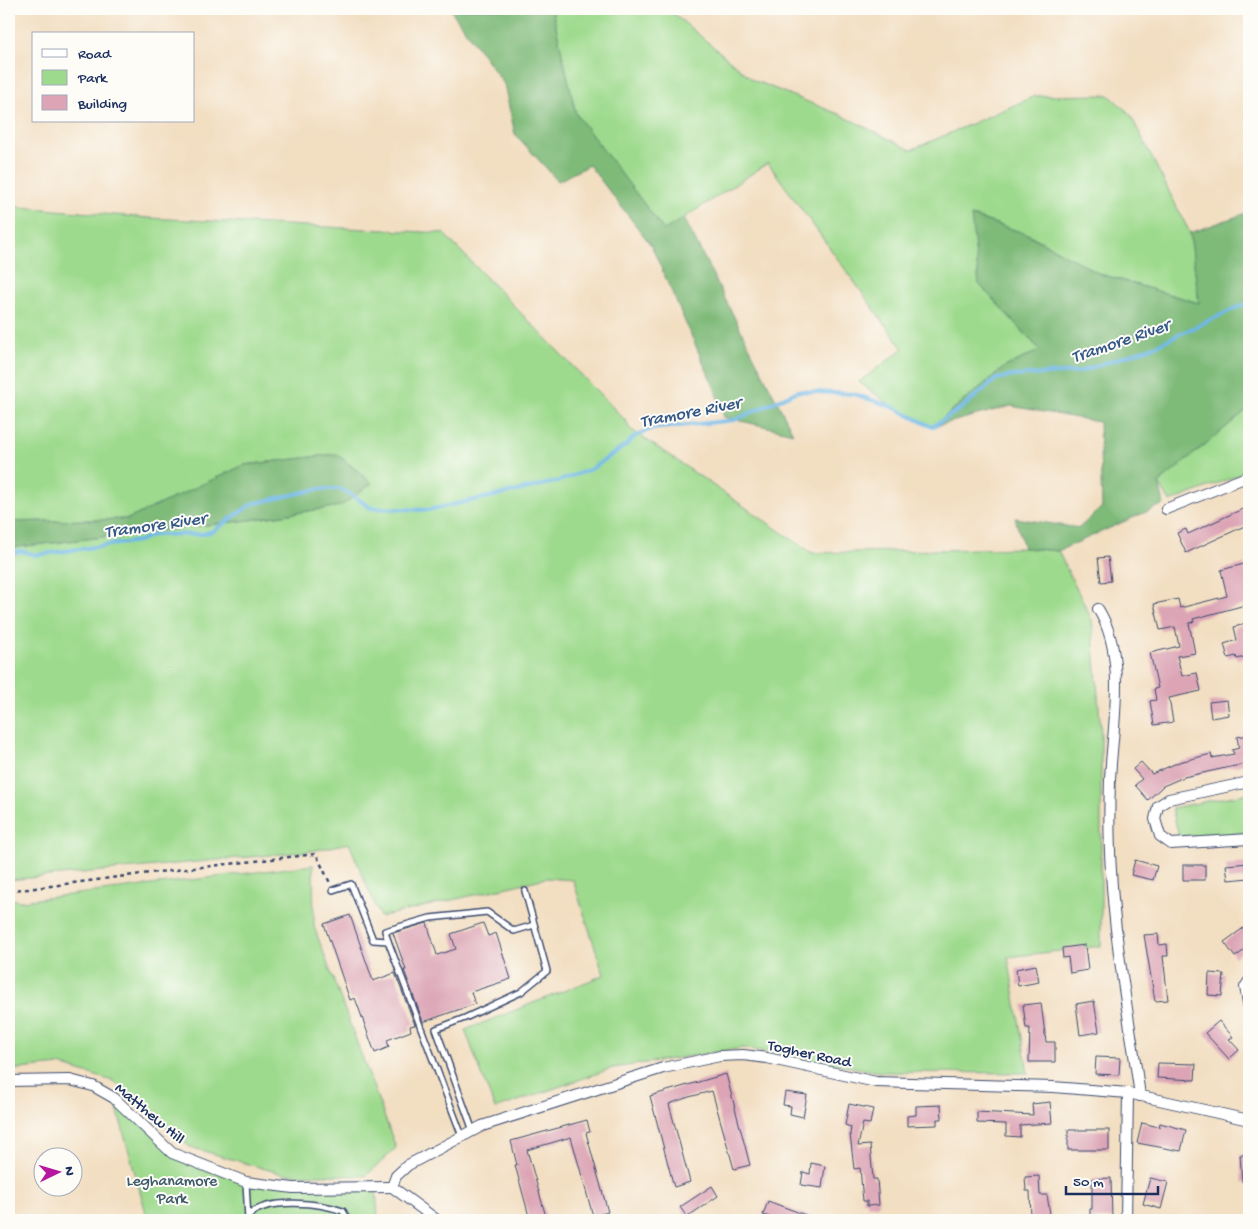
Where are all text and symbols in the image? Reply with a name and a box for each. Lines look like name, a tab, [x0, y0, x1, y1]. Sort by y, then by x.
legend	[32, 32, 195, 122]
text: Road	[78, 46, 112, 64]
text: Park	[77, 70, 108, 88]
text: Building	[77, 96, 127, 114]
water label: Tramore River	[1069, 315, 1176, 369]
water label: Tramore River	[638, 393, 746, 434]
water label: Tramore River	[103, 508, 211, 544]
street label: Togher Road	[765, 1037, 854, 1074]
street label: Matthew Hill	[110, 1080, 188, 1150]
north arrow	[32, 1146, 82, 1196]
scale bar	[1066, 1164, 1158, 1196]
text: N	[60, 1166, 77, 1176]
park label: Leghanamore Park	[127, 1173, 218, 1210]
text: 50 m	[1073, 1174, 1104, 1192]

